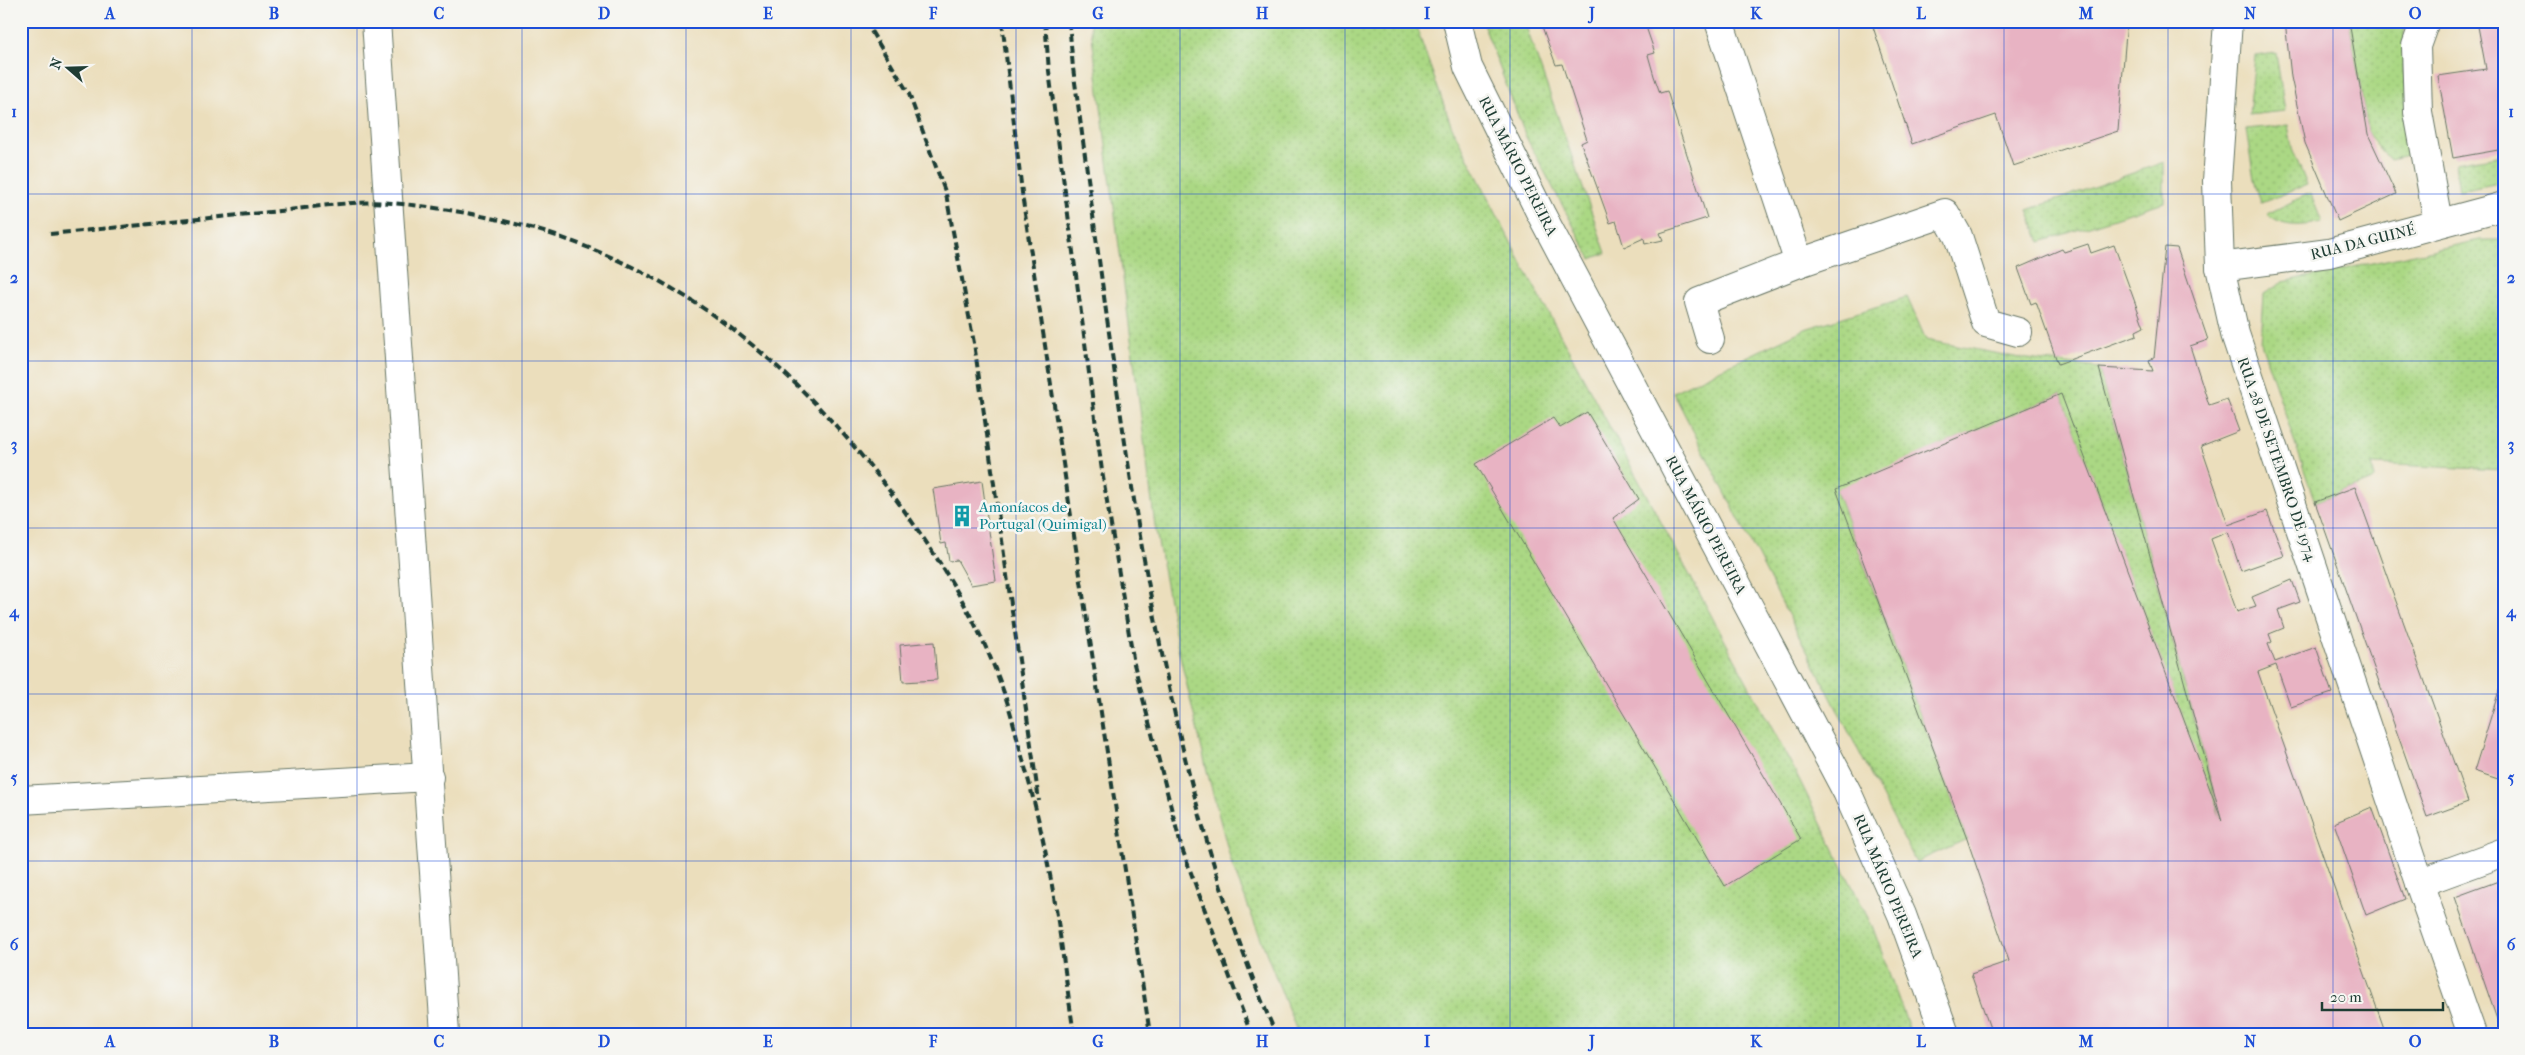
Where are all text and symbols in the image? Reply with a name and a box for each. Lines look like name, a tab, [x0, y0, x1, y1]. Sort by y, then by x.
text: A	[104, 4, 116, 23]
text: B	[269, 4, 279, 23]
text: C	[434, 4, 445, 23]
text: D	[598, 4, 610, 23]
text: E	[763, 4, 773, 23]
text: F	[928, 4, 938, 23]
text: G	[1092, 4, 1104, 23]
text: H	[1256, 4, 1269, 23]
text: I	[1424, 4, 1431, 23]
text: J	[1587, 4, 1595, 24]
text: K	[1750, 4, 1763, 23]
text: L	[1916, 4, 1926, 23]
text: M	[2078, 4, 2094, 23]
text: N	[2244, 4, 2257, 23]
text: O	[2409, 4, 2422, 23]
north arrow	[42, 42, 92, 92]
text: N	[46, 55, 66, 72]
street label: RUA MÁRIO PEREIRA	[1475, 93, 1561, 239]
text: 1	[11, 102, 17, 121]
text: 1	[2508, 102, 2514, 121]
street label: RUA DA GUINÉ	[2309, 220, 2417, 264]
text: 2	[10, 268, 18, 287]
text: 2	[2507, 268, 2515, 287]
street label: RUA 28 DE SETEMBRO DE 1974	[2234, 355, 2321, 564]
text: 3	[11, 435, 17, 455]
text: 3	[2508, 435, 2514, 455]
street label: RUA MÁRIO PEREIRA	[1662, 453, 1750, 598]
place label: Amoníacos de Portugal (Quimigal)	[978, 498, 1107, 533]
building icon: Amoníacos de Portugal (Quimigal)	[949, 503, 975, 529]
text: 4	[8, 602, 20, 622]
text: 4	[2505, 602, 2517, 622]
text: 5	[11, 768, 18, 787]
text: 5	[2508, 768, 2515, 787]
street label: RUA MÁRIO PEREIRA	[1850, 811, 1927, 961]
text: 6	[10, 935, 19, 954]
text: 6	[2507, 935, 2516, 954]
scale bar	[2322, 980, 2444, 1012]
text: 20 m	[2330, 988, 2362, 1006]
text: A	[104, 1032, 116, 1051]
text: B	[269, 1032, 279, 1051]
text: C	[434, 1032, 445, 1051]
text: D	[598, 1032, 610, 1051]
text: E	[763, 1032, 773, 1051]
text: F	[928, 1032, 938, 1051]
text: G	[1092, 1032, 1104, 1051]
text: H	[1256, 1032, 1269, 1051]
text: I	[1424, 1032, 1431, 1051]
text: J	[1587, 1032, 1595, 1052]
text: K	[1750, 1032, 1763, 1051]
text: L	[1916, 1032, 1926, 1051]
text: M	[2078, 1032, 2094, 1051]
text: N	[2244, 1032, 2257, 1051]
text: O	[2409, 1032, 2422, 1051]

